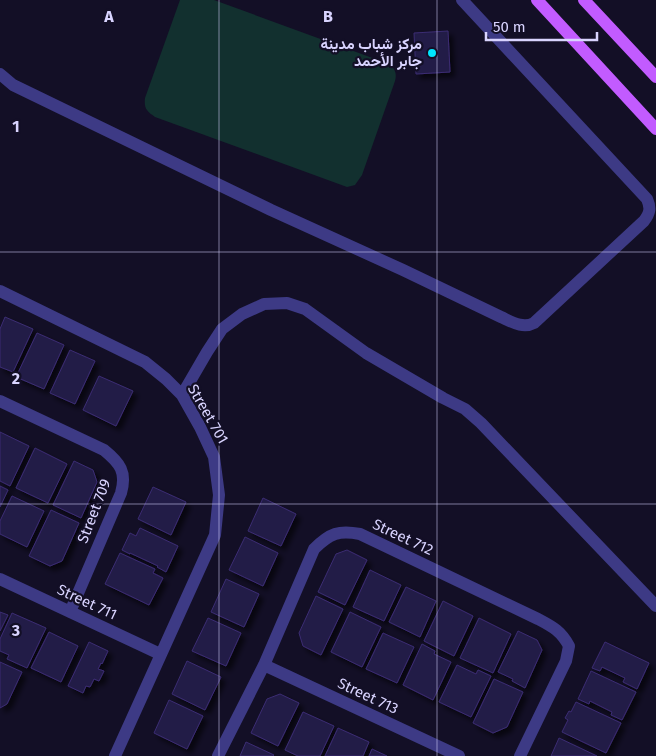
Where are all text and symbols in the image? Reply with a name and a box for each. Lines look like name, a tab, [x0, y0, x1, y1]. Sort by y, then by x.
text: A	[103, 7, 114, 26]
text: B	[323, 7, 333, 26]
scale bar	[486, 10, 597, 42]
text: 50 m	[493, 18, 526, 36]
place label: مركز شباب مدينة جابر الأحمد	[321, 35, 422, 70]
marker: مركز شباب مدينة جابر الأحمد	[426, 47, 438, 59]
text: 1	[12, 117, 20, 136]
text: 2	[12, 369, 20, 388]
street label: Street 701	[184, 381, 232, 447]
street label: Street 709	[74, 476, 114, 546]
street label: Street 712	[370, 515, 436, 559]
street label: Street 711	[54, 580, 120, 624]
text: 3	[11, 621, 20, 640]
street label: Street 713	[335, 674, 401, 718]

